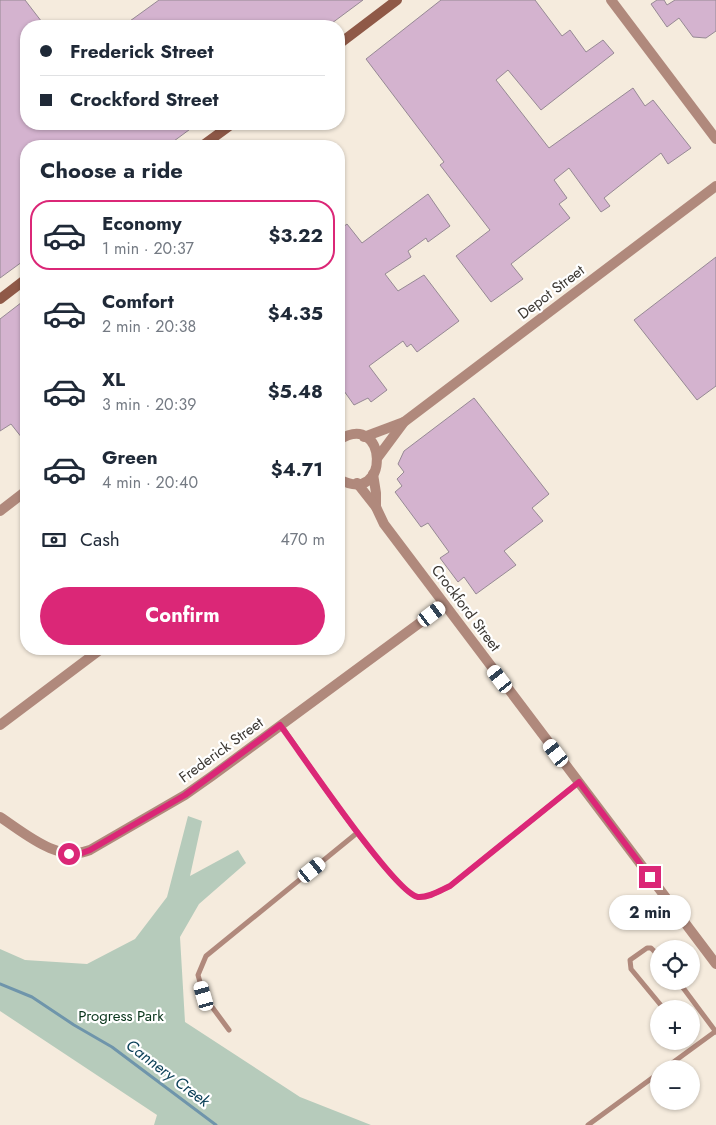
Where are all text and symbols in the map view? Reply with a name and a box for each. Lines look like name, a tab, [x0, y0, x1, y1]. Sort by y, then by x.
text: Frederick Street	[70, 38, 214, 65]
text: Crockford Street	[70, 86, 219, 113]
text: Choose a ride	[40, 154, 183, 186]
text: Economy	[102, 210, 182, 237]
icon: car	[42, 213, 87, 258]
text: $3.22	[269, 222, 323, 249]
text: 1 min · 20:37	[102, 237, 194, 260]
street label: Depot Street	[513, 259, 589, 324]
text: Comfort	[102, 288, 174, 315]
icon: car	[42, 291, 87, 336]
text: $4.35	[268, 300, 323, 327]
text: 2 min · 20:38	[102, 315, 196, 338]
text: XL	[102, 366, 125, 393]
icon: car	[42, 369, 87, 414]
text: $5.48	[268, 378, 323, 405]
text: 3 min · 20:39	[102, 393, 196, 416]
text: Green	[102, 444, 158, 471]
icon: car	[42, 447, 87, 492]
text: $4.71	[271, 456, 323, 483]
text: 4 min · 20:40	[102, 471, 198, 494]
icon: cash	[40, 526, 68, 554]
text: Cash	[80, 526, 120, 553]
text: 470 m	[280, 528, 325, 551]
street label: Crockford Street	[426, 560, 506, 656]
button: Confirm	[40, 587, 325, 645]
car	[415, 599, 448, 629]
car	[484, 663, 515, 695]
street label: Frederick Street	[174, 712, 268, 788]
car	[540, 737, 571, 769]
route start	[58, 843, 80, 865]
car	[295, 855, 328, 885]
route end	[639, 866, 661, 888]
callout: 2 min	[609, 894, 691, 930]
text: 2 min	[629, 901, 671, 924]
map controls	[650, 940, 700, 1110]
button: locate	[650, 940, 700, 990]
car	[192, 980, 215, 1012]
button: +	[650, 1000, 700, 1050]
park label: Progress Park	[78, 1005, 164, 1027]
water label: Cannery Creek	[121, 1034, 216, 1113]
button: −	[650, 1060, 700, 1110]

